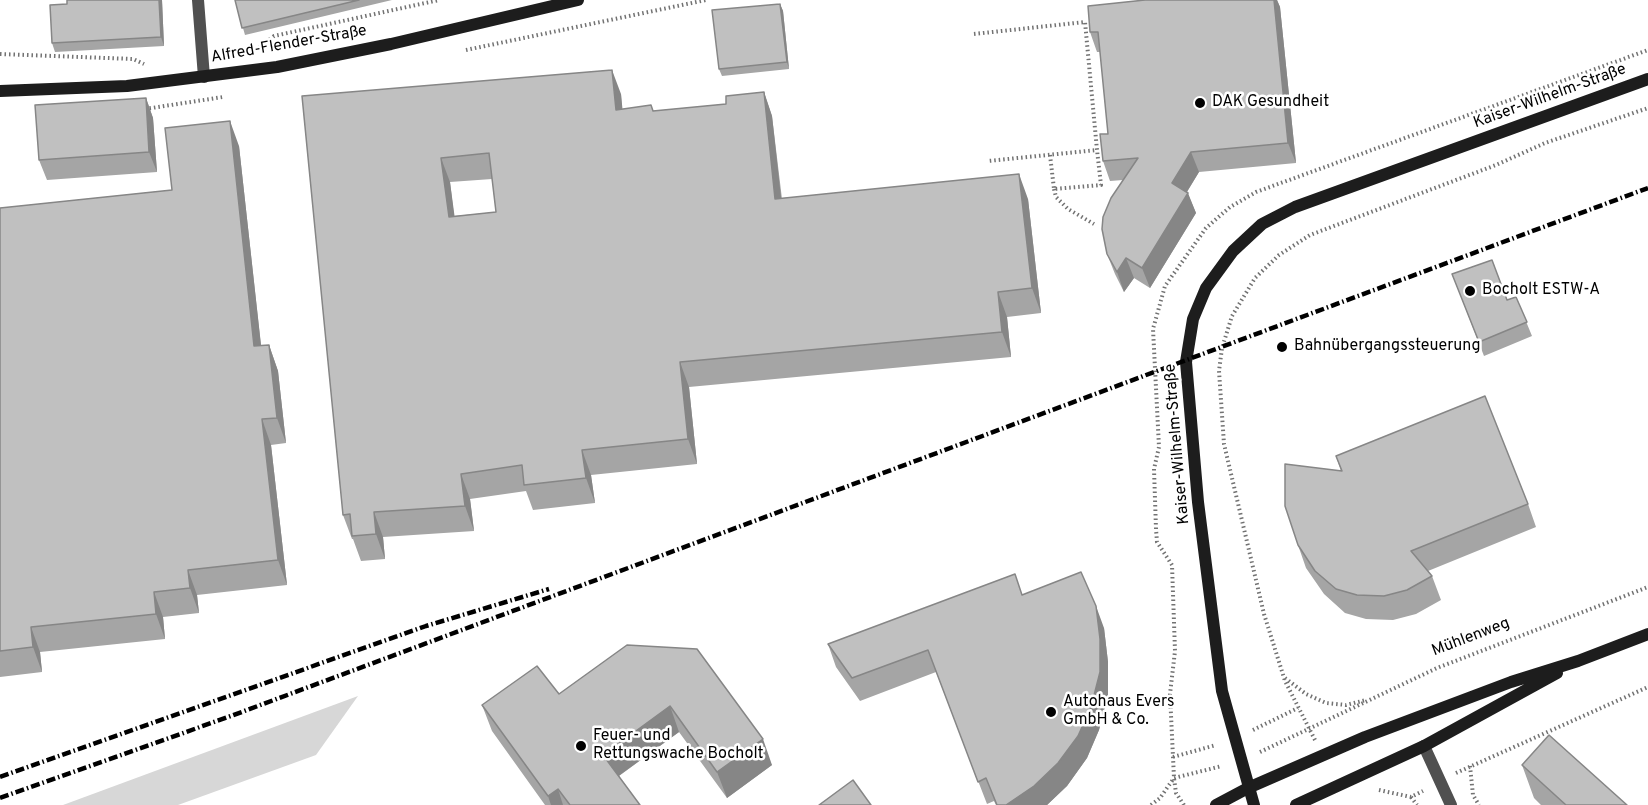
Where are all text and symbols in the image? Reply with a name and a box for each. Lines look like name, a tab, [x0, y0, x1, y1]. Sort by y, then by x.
street label: Alfred-Flender-Straße	[210, 22, 368, 68]
street label: Kaiser-Wilhelm-Straße	[1471, 60, 1629, 134]
place label: DAK Gesundheit	[1212, 93, 1329, 113]
marker: DAK Gesundheit	[1193, 96, 1207, 110]
place label: Bocholt ESTW-A	[1482, 281, 1600, 301]
marker: Bocholt ESTW-A	[1463, 284, 1477, 298]
place label: Bahnübergangssteuerung	[1294, 337, 1481, 357]
marker: Bahnübergangssteuerung	[1275, 340, 1289, 354]
street label: Kaiser-Wilhelm-Straße	[1161, 363, 1195, 525]
street label: Mühlenweg	[1429, 614, 1513, 662]
place label: Autohaus Evers GmbH & Co.	[1063, 693, 1175, 731]
marker: Autohaus Evers GmbH & Co.	[1044, 705, 1058, 719]
place label: Feuer- und Rettungswache Bocholt	[593, 727, 764, 765]
marker: Feuer- und Rettungswache Bocholt	[574, 739, 588, 753]

